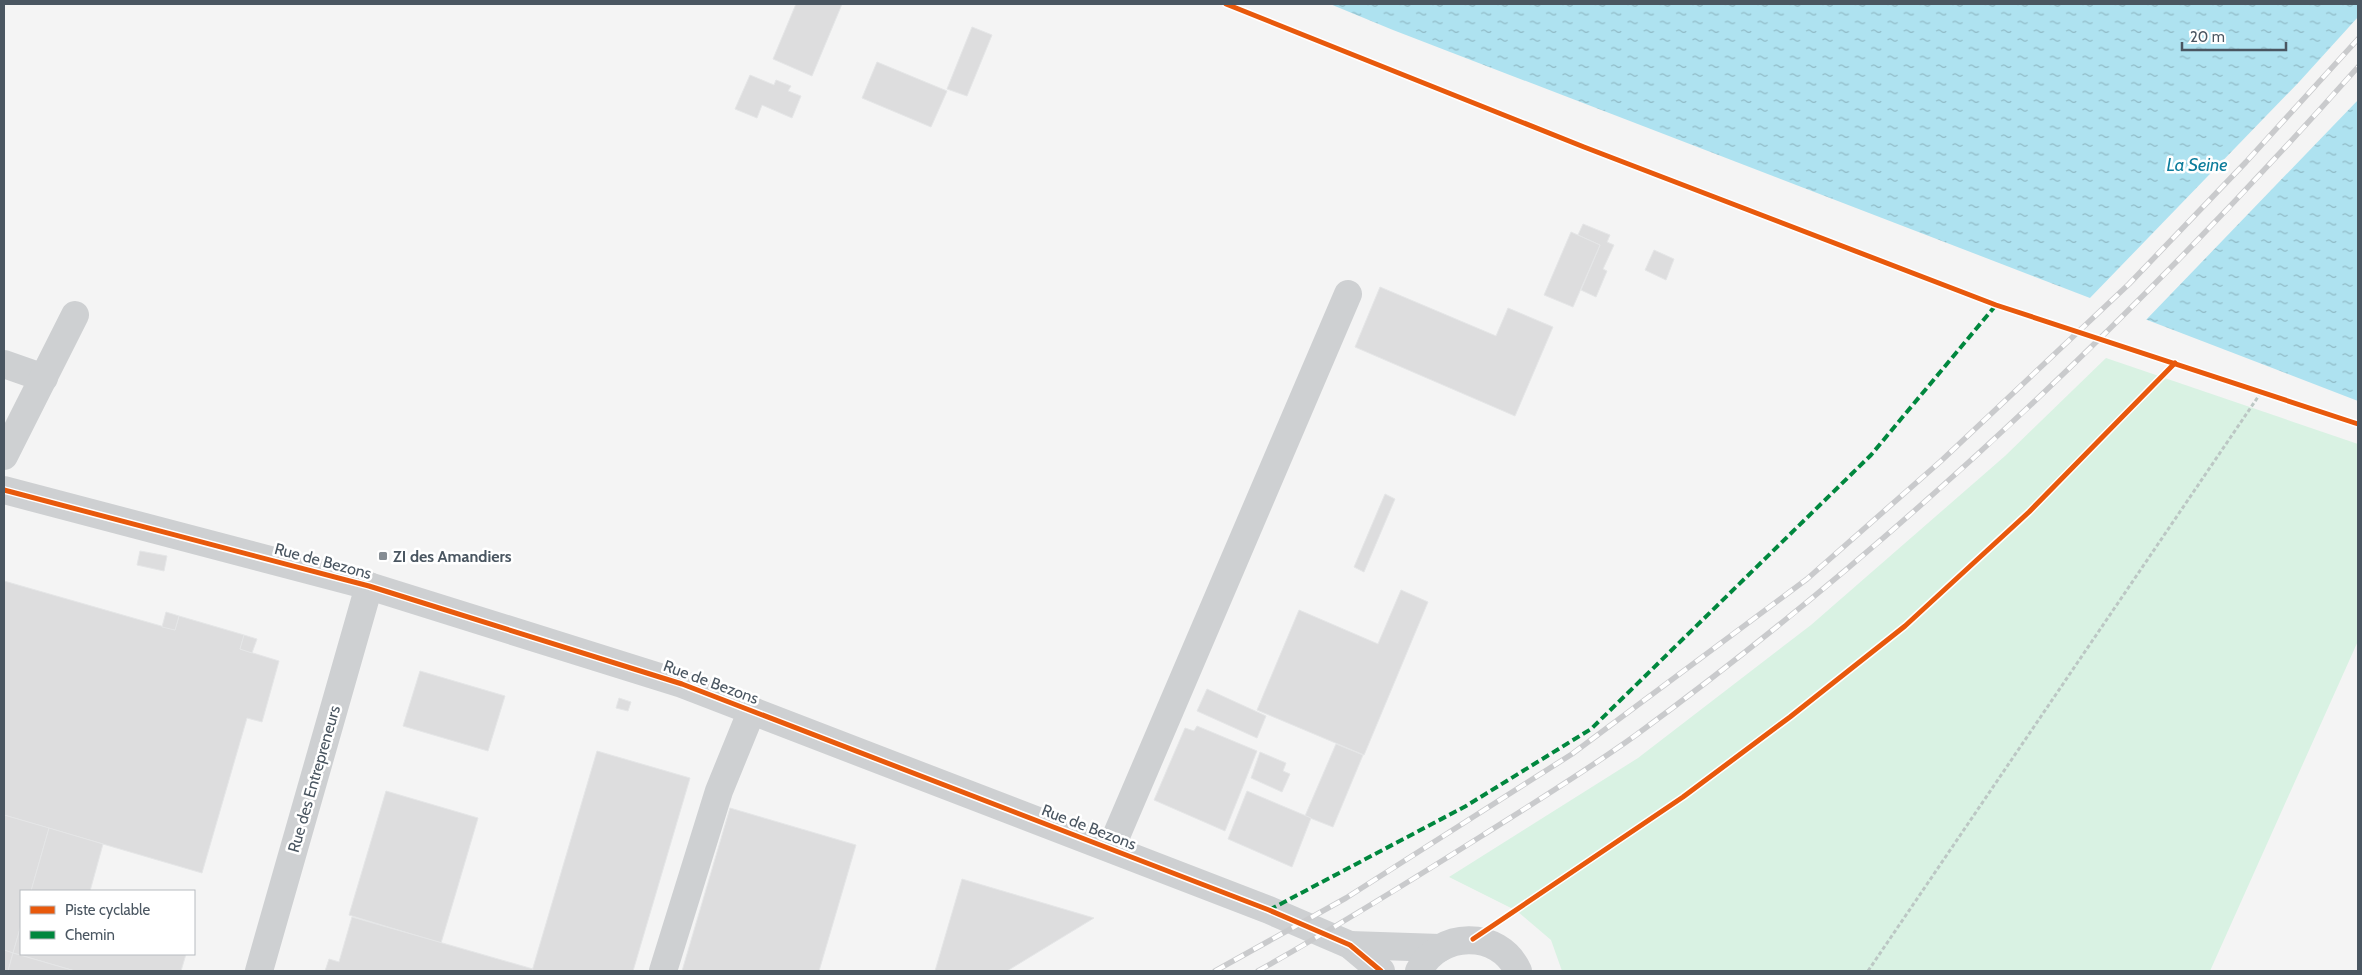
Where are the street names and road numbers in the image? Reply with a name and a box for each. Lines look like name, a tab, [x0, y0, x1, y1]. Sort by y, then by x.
street label: Rue de Bezons	[272, 539, 374, 583]
street label: Rue de Bezons	[661, 656, 761, 708]
street label: Rue des Entrepreneurs	[284, 703, 344, 855]
street label: Rue de Bezons	[1039, 800, 1139, 854]

